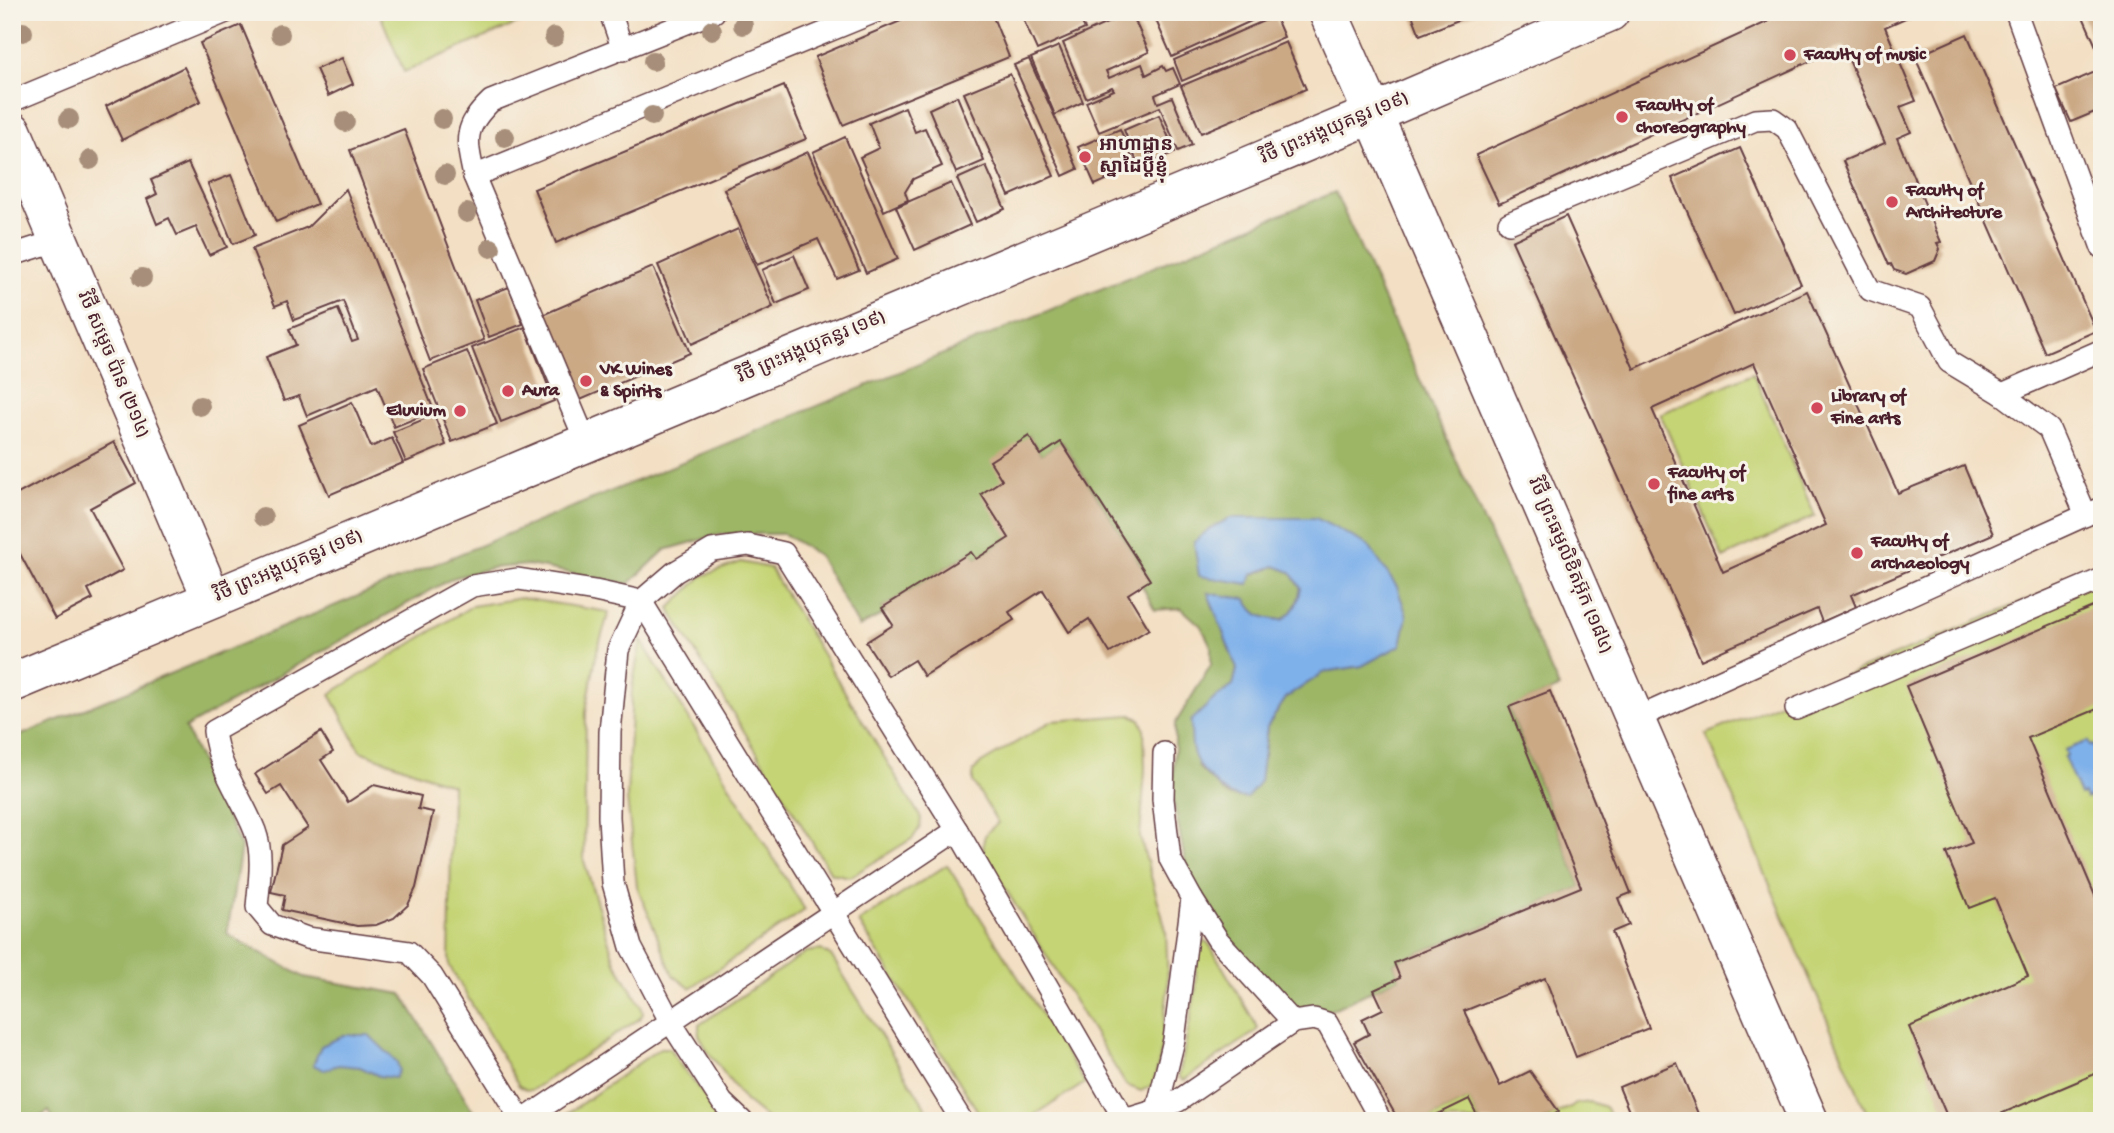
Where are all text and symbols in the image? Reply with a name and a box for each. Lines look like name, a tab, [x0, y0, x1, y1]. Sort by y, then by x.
place label: Faculty of music	[1803, 44, 1927, 67]
marker: Faculty of music	[1782, 47, 1798, 63]
street label: វិថី ព្រះអង្គយុគន្ធរ (១៩)	[1256, 85, 1413, 171]
place label: Faculty of choreography	[1635, 95, 1747, 140]
marker: Faculty of choreography	[1614, 109, 1630, 125]
place label: អាហាដ្ឋាន ស្នាដៃប្ដីខ្ញុំ	[1099, 135, 1173, 182]
marker: អាហាដ្ឋាន ស្នាដៃប្ដីខ្ញុំ	[1077, 149, 1093, 165]
place label: Faculty of Architecture	[1905, 180, 2003, 225]
marker: Faculty of Architecture	[1884, 194, 1900, 210]
street label: វិថី សម្តេច ប៉ាន (២១៤)	[70, 286, 156, 442]
street label: វិថី ព្រះអង្គយុគន្ធរ (១៩)	[733, 304, 890, 390]
place label: VK Wines & Spirits	[599, 359, 673, 404]
marker: VK Wines & Spirits	[578, 373, 594, 389]
place label: Aura	[521, 380, 561, 403]
marker: Aura	[500, 383, 516, 399]
place label: Library of Fine arts	[1830, 386, 1908, 431]
place label: Eluvium	[386, 400, 447, 423]
marker: Library of Fine arts	[1809, 400, 1825, 416]
marker: Eluvium	[452, 403, 468, 419]
place label: Faculty of fine arts	[1667, 462, 1747, 507]
street label: វិថី ព្រះធម្មលិខិតអ៊ុក (១៨៤)	[1521, 473, 1619, 658]
marker: Faculty of fine arts	[1646, 476, 1662, 492]
street label: វិថី ព្រះអង្គយុគន្ធរ (១៩)	[210, 523, 367, 609]
place label: Faculty of archaeology	[1870, 531, 1970, 576]
marker: Faculty of archaeology	[1849, 545, 1865, 561]

